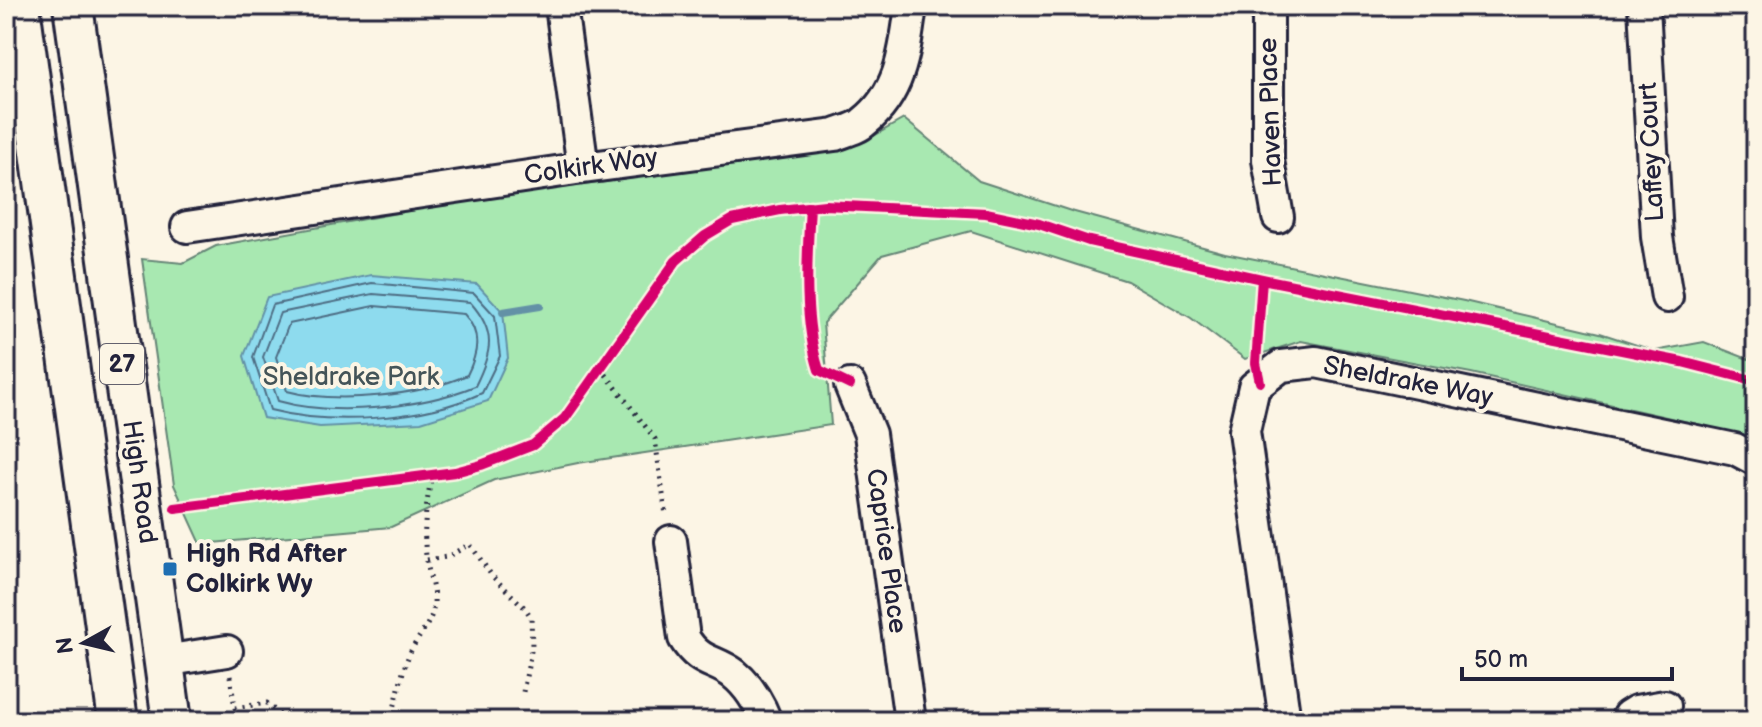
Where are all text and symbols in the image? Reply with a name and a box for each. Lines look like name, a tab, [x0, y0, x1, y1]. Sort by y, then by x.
street label: Haven Place	[1253, 37, 1289, 187]
street label: Laffey Court	[1633, 82, 1671, 222]
street label: Colkirk Way	[522, 142, 660, 192]
road number: 27	[100, 344, 144, 384]
street label: Sheldrake Way	[1321, 350, 1496, 414]
park label: Sheldrake Park	[263, 362, 440, 393]
street label: High Road	[115, 418, 163, 546]
street label: Caprice Place	[859, 467, 913, 635]
place label: High Rd After Colkirk Wy	[186, 539, 347, 600]
marker: High Rd After Colkirk Wy	[161, 560, 179, 578]
north arrow	[44, 603, 124, 683]
scale bar	[1462, 631, 1672, 681]
text: N	[51, 636, 80, 656]
text: 50 m	[1474, 645, 1528, 674]

